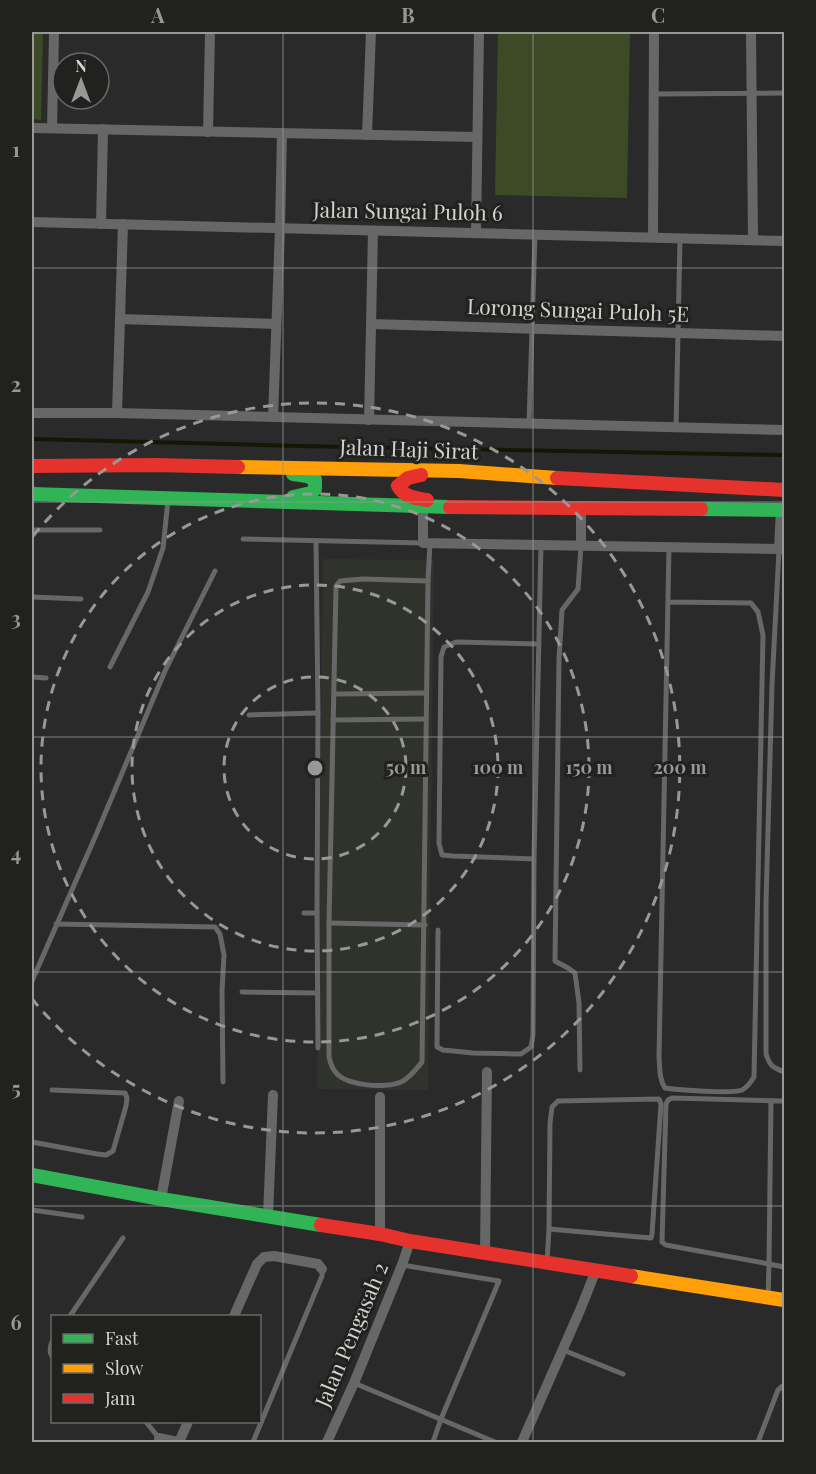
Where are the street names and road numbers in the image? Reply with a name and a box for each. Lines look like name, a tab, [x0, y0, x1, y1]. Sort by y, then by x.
street label: Jalan Sungai Puloh 6	[312, 194, 503, 226]
street label: Lorong Sungai Puloh 5E	[467, 291, 690, 327]
street label: Jalan Haji Sirat	[338, 432, 480, 464]
street label: Jalan Pengasah 2	[307, 1257, 393, 1412]

